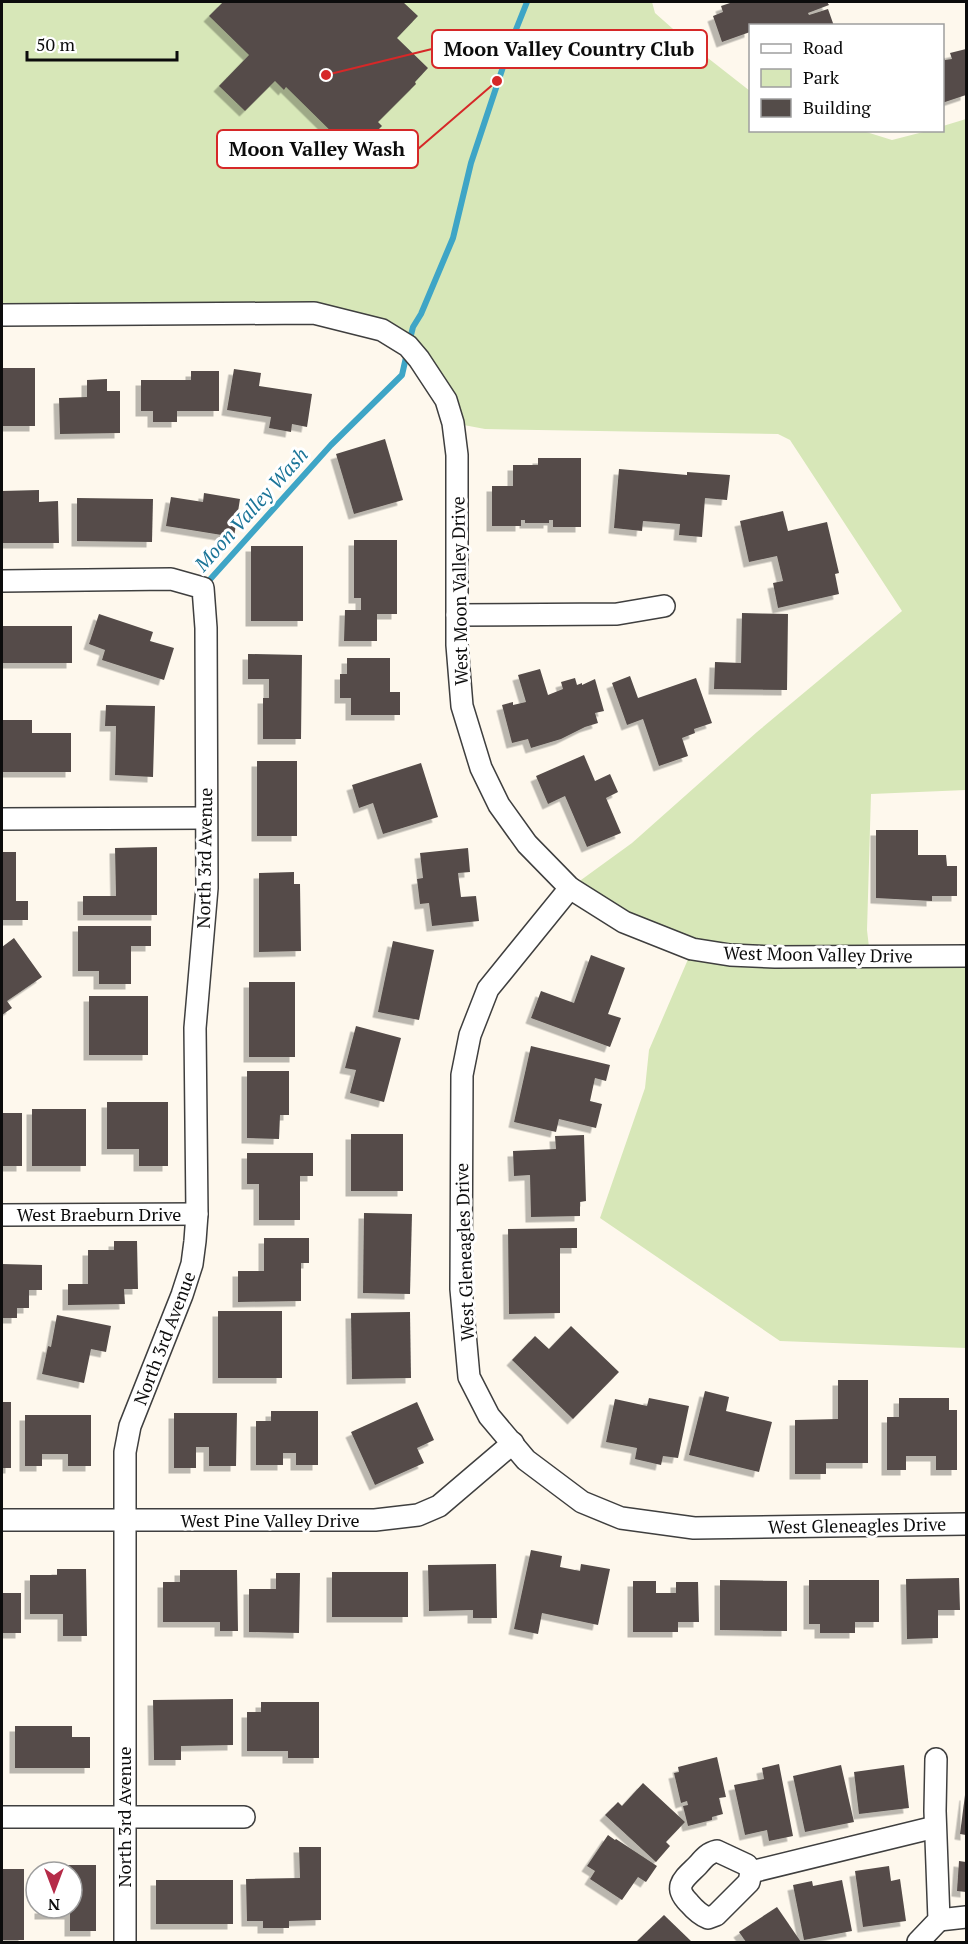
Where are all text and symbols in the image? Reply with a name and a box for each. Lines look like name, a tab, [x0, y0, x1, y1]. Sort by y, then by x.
scale bar	[27, 24, 177, 62]
legend	[749, 24, 944, 132]
callout: Moon Valley Country Club	[432, 30, 707, 68]
text: 50 m	[36, 32, 76, 56]
text: Moon Valley Country Club	[444, 35, 694, 62]
text: Road	[803, 35, 843, 59]
text: Park	[803, 65, 840, 89]
text: Building	[803, 95, 871, 119]
callout: Moon Valley Wash	[217, 130, 418, 168]
text: Moon Valley Wash	[229, 135, 405, 162]
water label: Moon Valley Wash	[188, 441, 314, 577]
street label: West Moon Valley Drive	[445, 496, 473, 686]
street label: North 3rd Avenue	[191, 787, 217, 929]
street label: West Moon Valley Drive	[723, 940, 913, 968]
street label: West Gleneagles Drive	[449, 1162, 479, 1342]
street label: West Braeburn Drive	[17, 1202, 181, 1226]
street label: North 3rd Avenue	[128, 1268, 200, 1408]
street label: West Pine Valley Drive	[180, 1508, 360, 1532]
street label: West Gleneagles Drive	[768, 1511, 946, 1539]
street label: North 3rd Avenue	[112, 1746, 136, 1888]
north arrow	[24, 1860, 84, 1920]
text: N	[48, 1894, 60, 1916]

